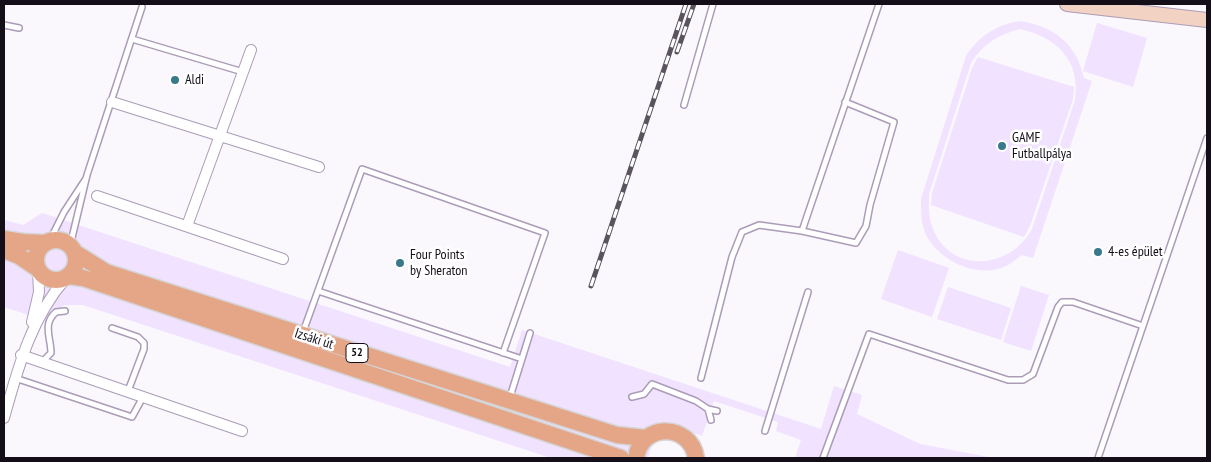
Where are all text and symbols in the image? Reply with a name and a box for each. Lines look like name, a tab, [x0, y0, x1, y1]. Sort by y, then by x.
place label: Aldi	[185, 72, 204, 88]
marker: Aldi	[169, 74, 181, 86]
place label: GAMF Futballpálya	[1012, 130, 1072, 162]
marker: GAMF Futballpálya	[996, 140, 1008, 152]
place label: 4-es épület	[1108, 244, 1163, 260]
marker: 4-es épület	[1092, 246, 1104, 258]
place label: Four Points by Sheraton	[410, 247, 467, 280]
marker: Four Points by Sheraton	[394, 257, 406, 269]
street label: Izsáki út	[292, 325, 336, 353]
road number: 52	[346, 343, 368, 362]

